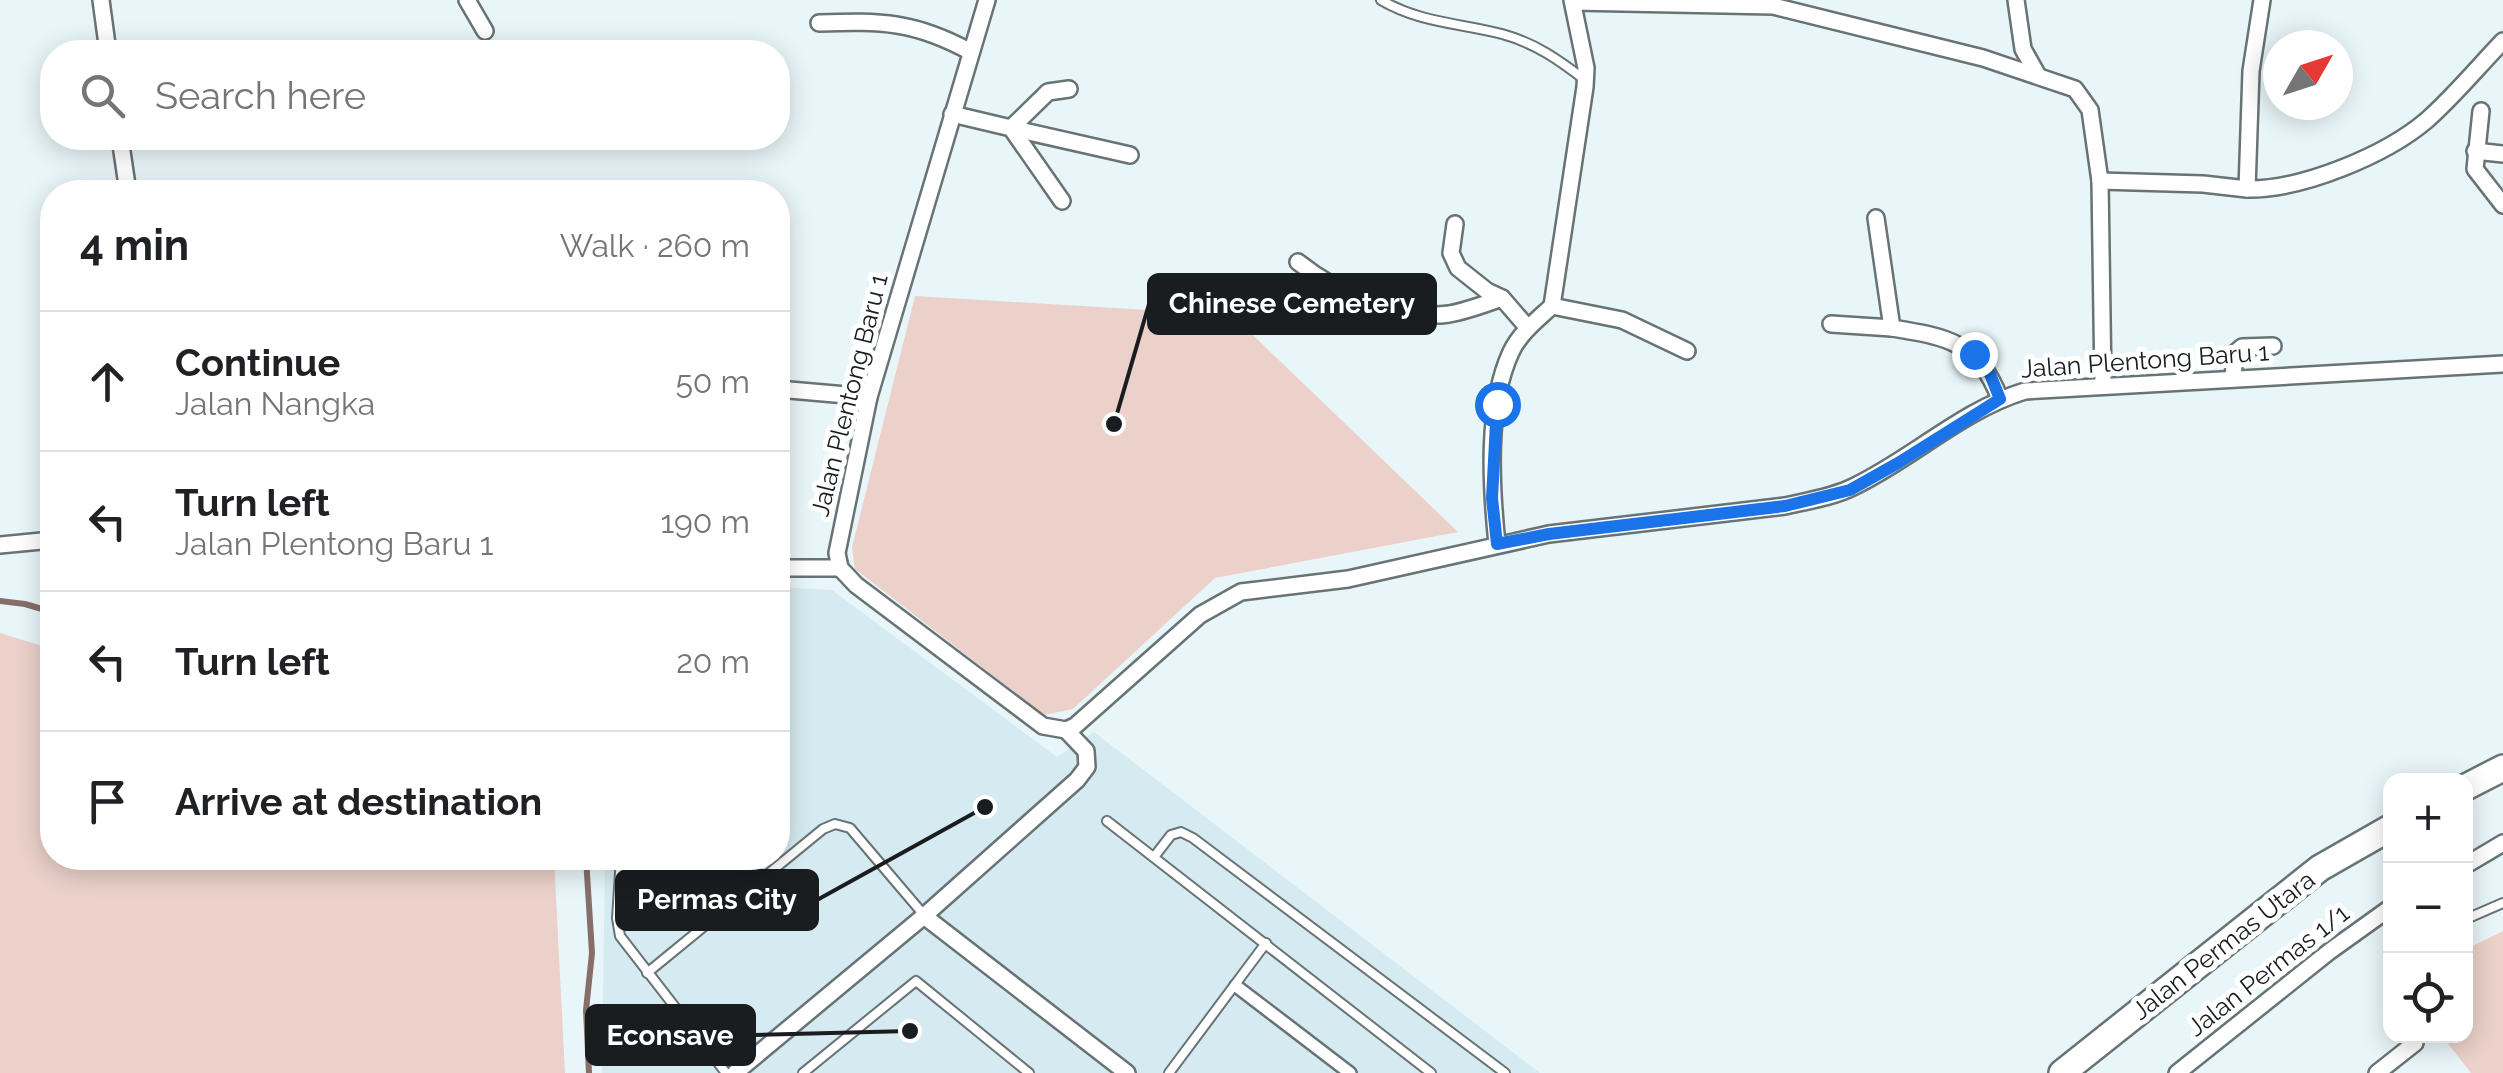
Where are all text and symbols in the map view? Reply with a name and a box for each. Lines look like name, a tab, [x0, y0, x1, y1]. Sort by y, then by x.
north arrow	[2263, 30, 2353, 120]
search box	[40, 40, 790, 150]
icon: search	[75, 68, 130, 123]
text: Search here	[155, 73, 366, 118]
text: 4 min	[80, 221, 189, 270]
text: Walk · 260 m	[560, 227, 750, 264]
street label: Jalan Plentong Baru 1	[804, 270, 894, 519]
callout: Chinese Cemetery	[1149, 275, 1435, 333]
text: Chinese Cemetery	[1169, 287, 1416, 320]
route end	[1952, 332, 1998, 378]
street label: Jalan Plentong Baru 1	[2020, 336, 2270, 384]
text: Continue	[175, 340, 340, 385]
icon: ahead	[80, 354, 135, 409]
text: 50 m	[675, 363, 750, 400]
route start	[1475, 382, 1521, 428]
text: Jalan Nangka	[175, 385, 375, 422]
text: Turn left	[175, 480, 330, 525]
icon: left	[80, 494, 135, 549]
text: 190 m	[660, 503, 750, 540]
text: Jalan Plentong Baru 1	[175, 525, 493, 562]
icon: left	[80, 634, 135, 689]
text: Turn left	[175, 639, 330, 684]
text: 20 m	[676, 643, 750, 680]
map controls	[2383, 773, 2473, 1043]
button: +	[2383, 773, 2473, 863]
icon: arrive	[80, 774, 135, 829]
text: Arrive at destination	[175, 779, 542, 824]
button: −	[2383, 863, 2473, 953]
street label: Jalan Permas Utara	[2126, 864, 2320, 1026]
callout: Permas City	[617, 871, 817, 929]
text: Permas City	[637, 883, 798, 916]
street label: Jalan Permas 1/1	[2181, 897, 2355, 1042]
button: locate	[2383, 953, 2473, 1043]
callout: Econsave	[587, 1006, 754, 1064]
text: Econsave	[606, 1019, 734, 1052]

